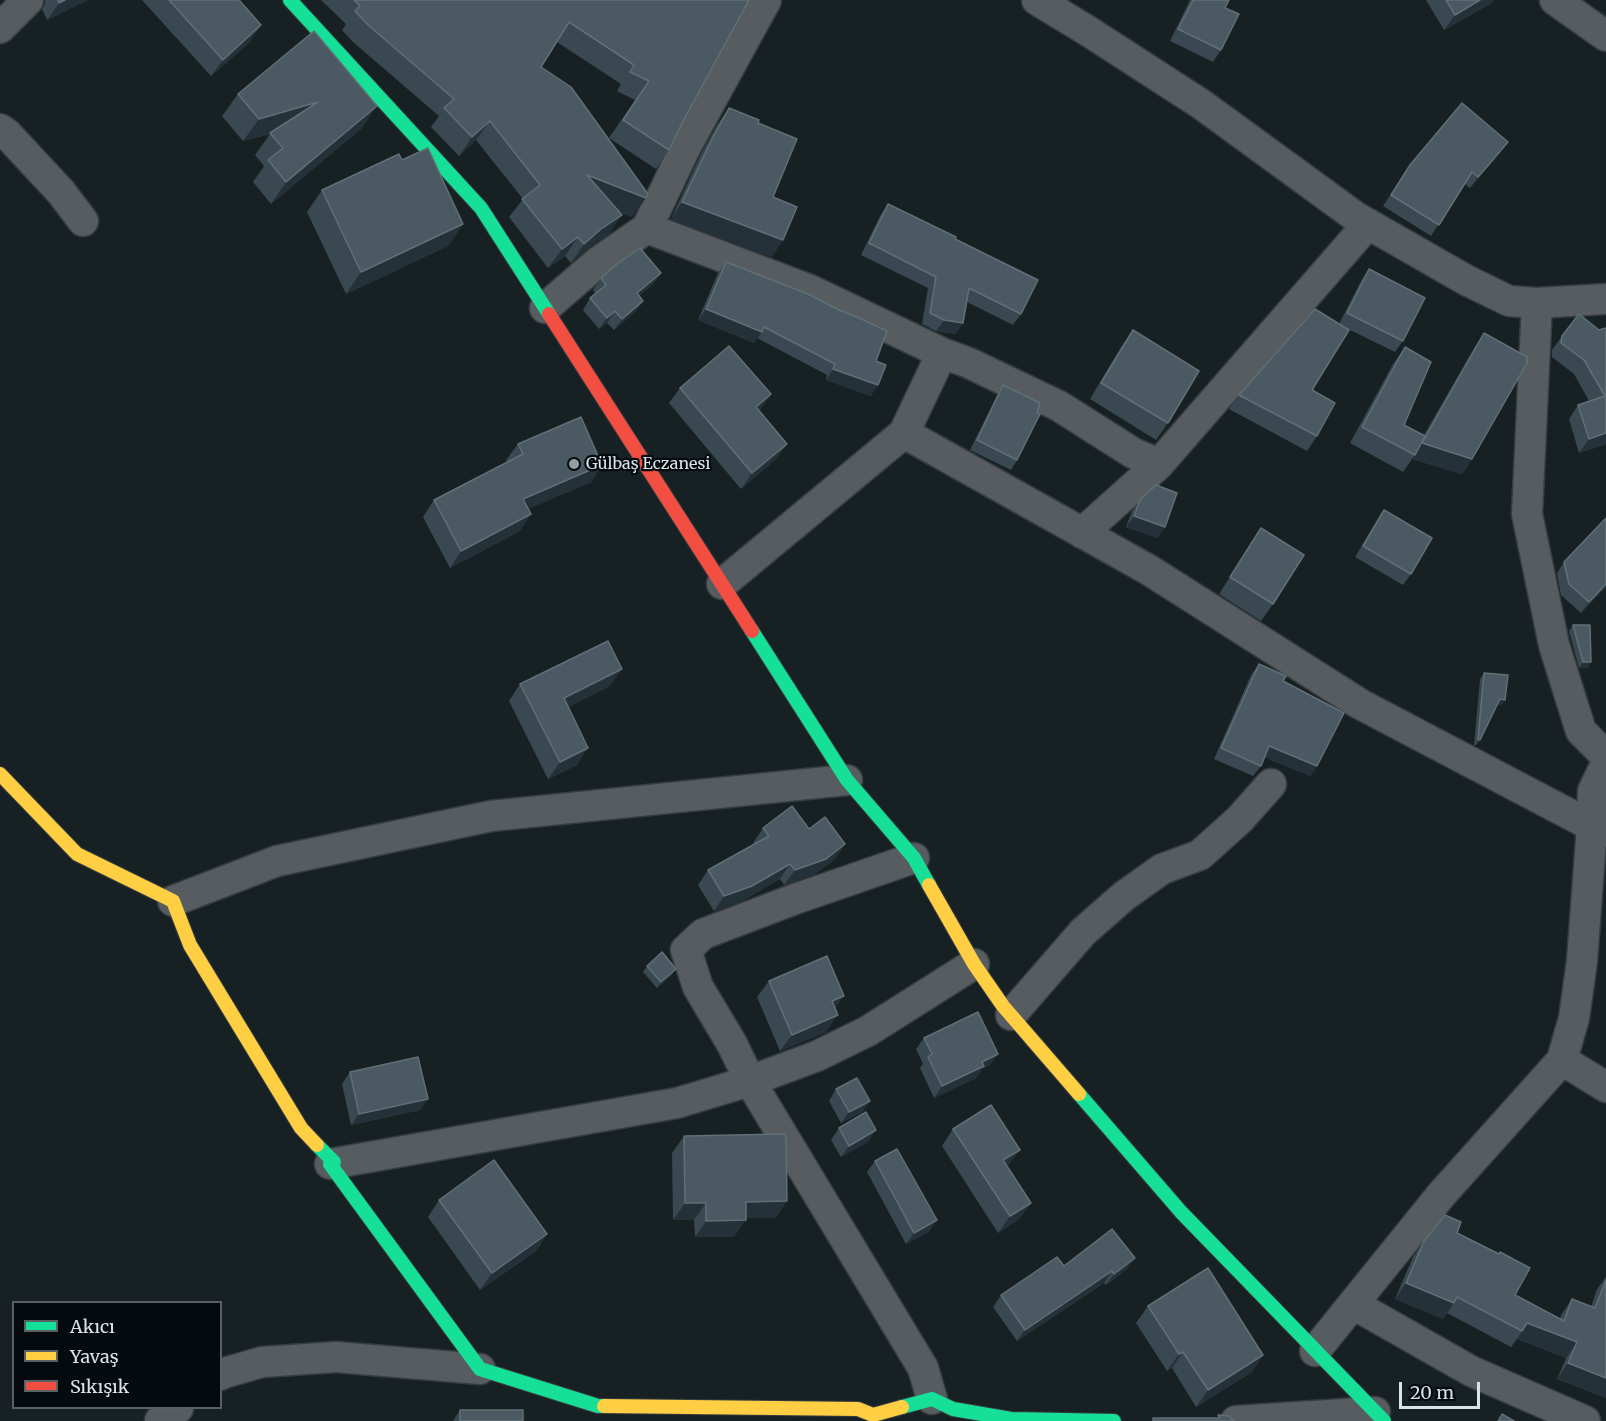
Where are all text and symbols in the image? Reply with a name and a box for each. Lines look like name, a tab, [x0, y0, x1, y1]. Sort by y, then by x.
place label: Gülbaş Eczanesi	[586, 454, 710, 474]
marker: Gülbaş Eczanesi	[567, 457, 581, 471]
legend	[12, 1301, 222, 1409]
text: Akıcı	[70, 1315, 115, 1338]
text: Yavaş	[70, 1345, 118, 1368]
scale bar	[1402, 1370, 1483, 1408]
text: Sıkışık	[70, 1375, 129, 1398]
text: 20 m	[1410, 1381, 1454, 1404]

